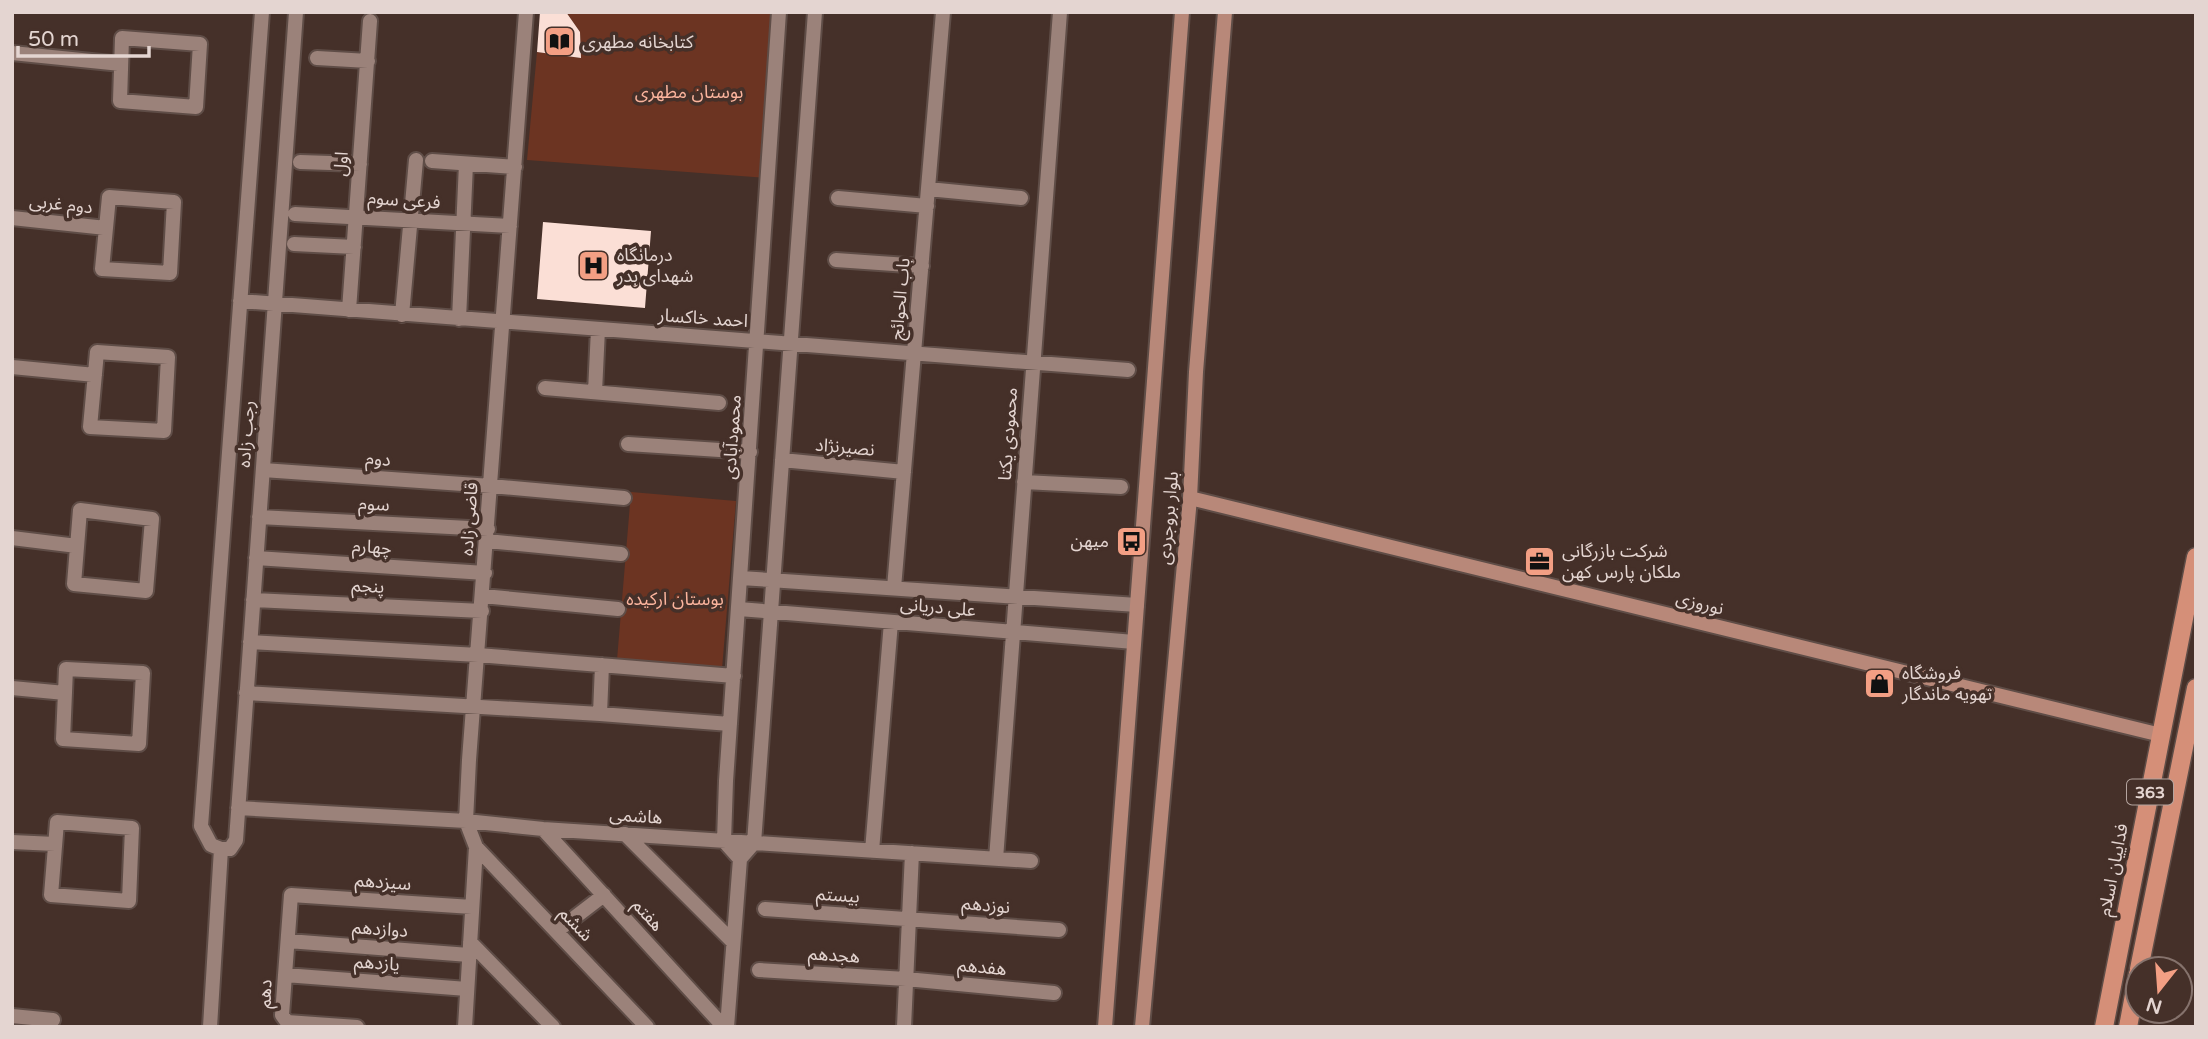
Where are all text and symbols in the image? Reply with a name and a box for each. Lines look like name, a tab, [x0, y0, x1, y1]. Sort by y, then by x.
scale bar	[18, 14, 149, 58]
library icon: کتابخانه مطهری	[542, 25, 576, 59]
text: 50 m	[28, 27, 79, 52]
place label: کتابخانه مطهری	[582, 31, 694, 53]
park label: بوستان مطهری	[635, 81, 743, 103]
street label: اول	[329, 151, 353, 177]
street label: فرعی سوم	[367, 186, 441, 217]
street label: دوم غربی	[28, 190, 94, 221]
place label: درمانگاه شهدای بدر	[616, 244, 693, 287]
hospital icon: درمانگاه شهدای بدر	[577, 248, 611, 282]
street label: باب الحوائج	[885, 257, 917, 341]
street label: احمد خاکسار	[656, 304, 749, 332]
street label: محمودی یکتا	[994, 387, 1022, 481]
street label: محمودآبادی	[718, 394, 746, 480]
street label: رجب زاده	[233, 400, 259, 468]
street label: نصیرنژاد	[814, 433, 876, 461]
street label: دوم	[364, 447, 391, 474]
street label: بلوار بروجردی	[1153, 470, 1183, 566]
street label: قاضی زاده	[455, 481, 483, 557]
street label: سوم	[358, 492, 390, 519]
bus stop icon: میهن	[1115, 524, 1149, 558]
place label: میهن	[1071, 530, 1109, 552]
street label: چهارم	[351, 535, 393, 562]
place label: شرکت بازرگانی ملکان پارس کهن	[1562, 540, 1681, 583]
office icon: شرکت بازرگانی ملکان پارس کهن	[1522, 544, 1556, 578]
street label: پنجم	[351, 574, 385, 600]
street label: نوروزی	[1674, 586, 1726, 620]
park label: بوستان ارکیده	[626, 588, 724, 610]
street label: علی دریانی	[899, 593, 977, 621]
place label: فروشگاه تهویه ماندگار	[1901, 662, 1992, 705]
shop icon: فروشگاه تهویه ماندگار	[1862, 666, 1896, 700]
road number: 363	[2127, 779, 2173, 804]
street label: هاشمی	[609, 803, 663, 829]
street label: فداییان اسلام	[2093, 822, 2136, 919]
street label: سیزدهم	[354, 869, 412, 897]
street label: بیستم	[815, 883, 861, 909]
street label: نوزدهم	[961, 892, 1011, 920]
street label: هفتم	[626, 894, 668, 937]
street label: ششم	[553, 902, 598, 947]
street label: دوازدهم	[351, 916, 409, 944]
street label: هجدهم	[807, 942, 861, 970]
street label: یازدهم	[353, 950, 401, 978]
street label: هفدهم	[956, 954, 1008, 982]
north arrow	[2124, 955, 2194, 1025]
street label: دهم	[253, 979, 278, 1009]
text: N	[2144, 993, 2165, 1018]

